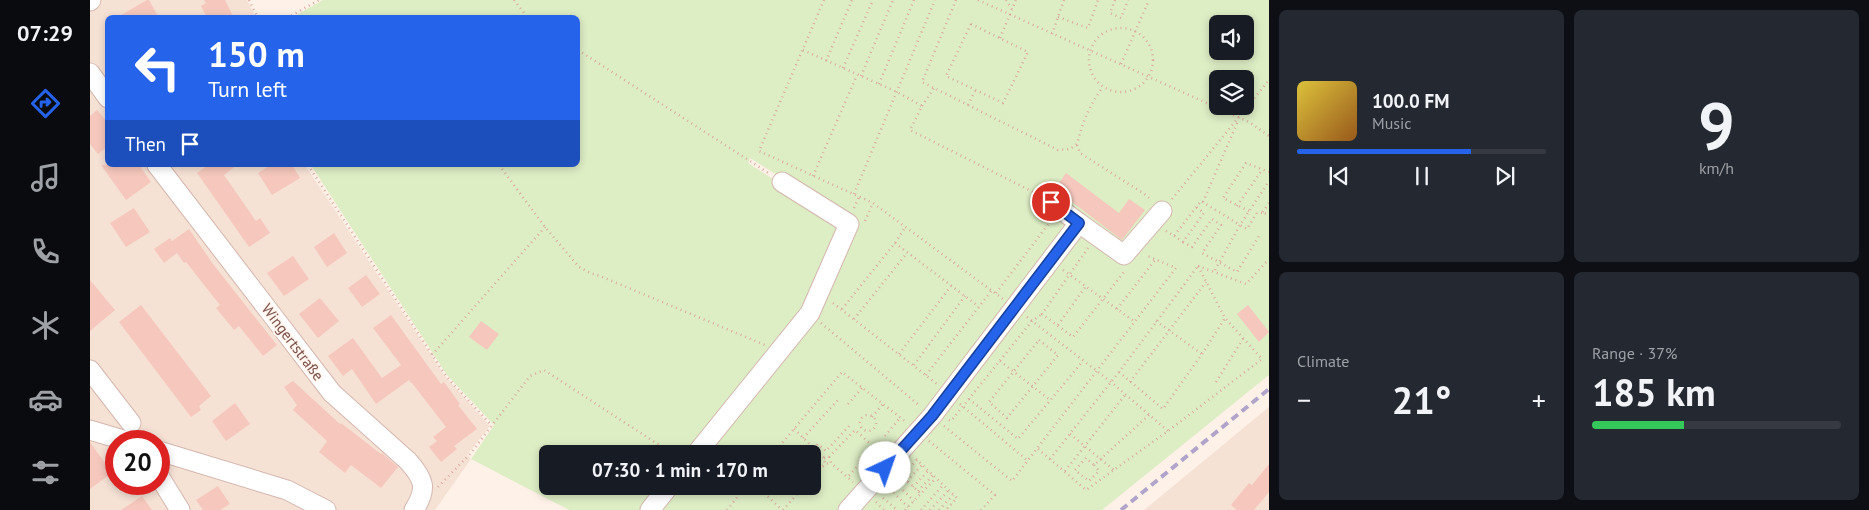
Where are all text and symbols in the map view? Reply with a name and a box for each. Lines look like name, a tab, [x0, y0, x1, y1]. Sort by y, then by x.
map controls	[1209, 15, 1254, 115]
button: sound	[1209, 15, 1254, 60]
text: 07:29	[17, 19, 73, 47]
text: 150 m	[208, 31, 305, 77]
icon: left	[125, 35, 190, 100]
button: layers	[1209, 70, 1254, 115]
text: Turn left	[208, 75, 287, 103]
text: 9	[1698, 83, 1735, 167]
icon: directions	[28, 86, 63, 121]
text: 100.0 FM	[1372, 89, 1449, 113]
text: Music	[1372, 113, 1412, 133]
icon: arrive	[176, 130, 204, 158]
text: Then	[125, 132, 166, 156]
text: km/h	[1699, 158, 1734, 178]
icon: music	[28, 160, 63, 195]
icon: previous	[1325, 162, 1353, 190]
icon: pause	[1408, 162, 1436, 190]
icon: next	[1491, 162, 1519, 190]
pin	[1030, 181, 1072, 223]
icon: arrive	[1037, 188, 1065, 216]
icon: phone	[28, 234, 63, 269]
street label: Wingertstraße	[258, 300, 328, 384]
icon: climate	[28, 308, 63, 343]
text: Range · 37%	[1592, 343, 1677, 363]
text: Climate	[1297, 351, 1349, 371]
text: 185 km	[1592, 367, 1716, 416]
text: 21°	[1392, 375, 1451, 424]
text: −	[1297, 381, 1311, 418]
text: +	[1532, 381, 1546, 418]
icon: car	[28, 382, 63, 417]
speed limit sign: 20	[105, 430, 170, 495]
position arrow	[858, 441, 910, 493]
icon: filters	[28, 455, 63, 490]
text: 07:30 · 1 min · 170 m	[592, 458, 768, 482]

